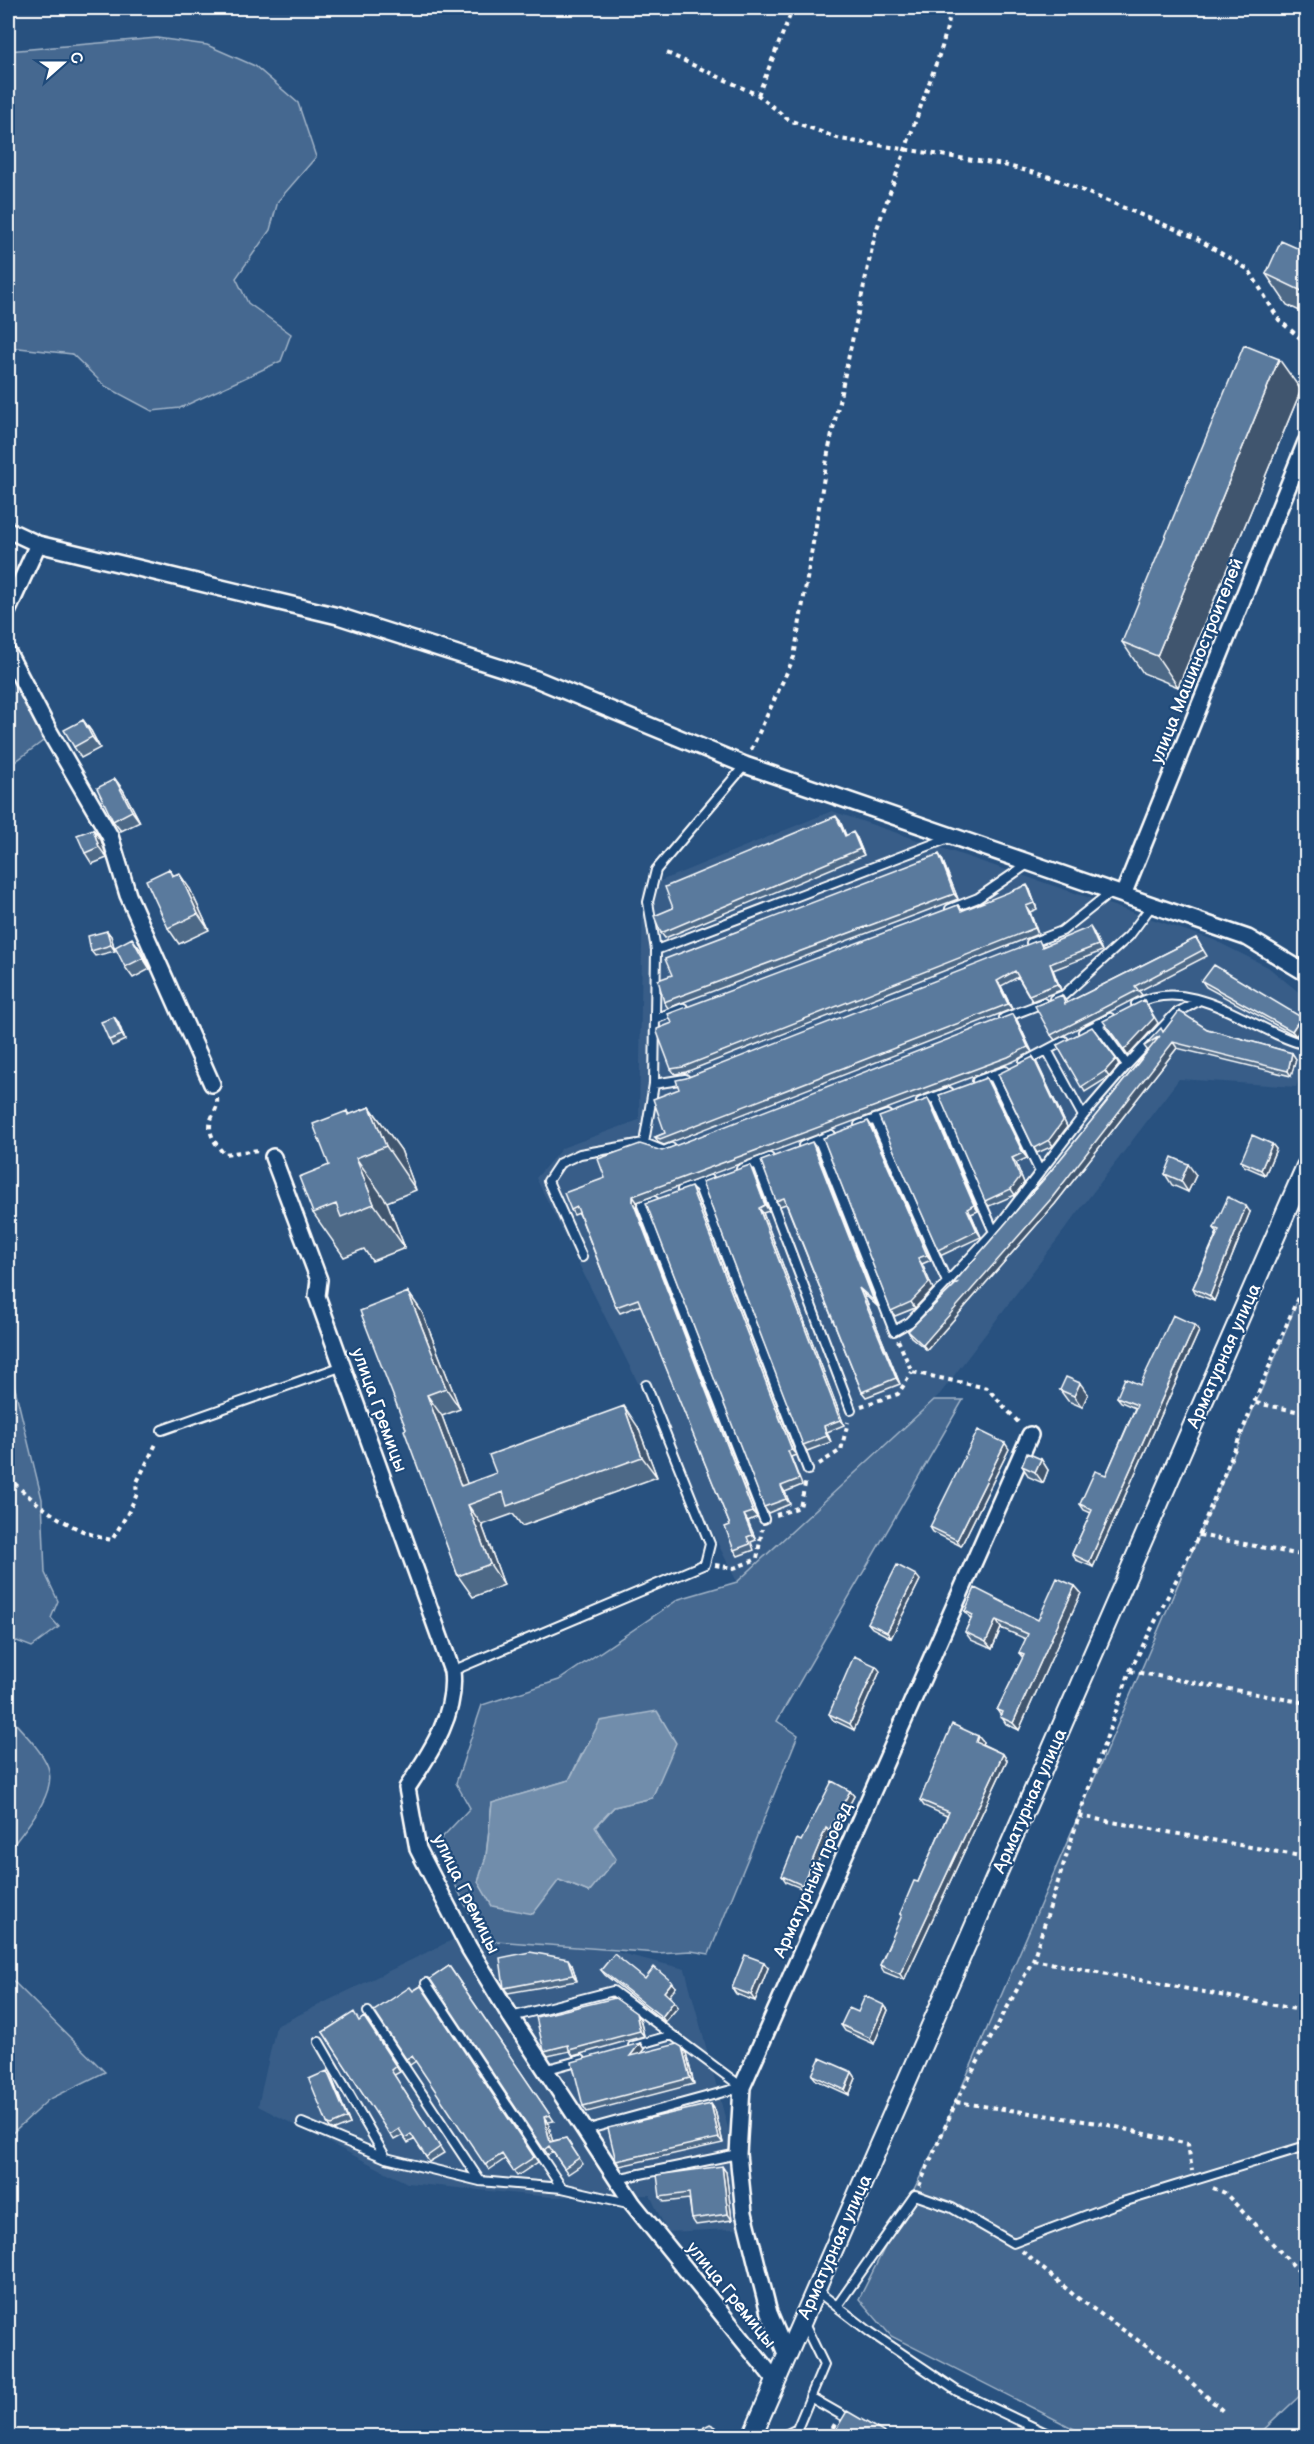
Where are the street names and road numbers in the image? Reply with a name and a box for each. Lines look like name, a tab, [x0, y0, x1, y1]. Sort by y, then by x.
street label: улица Машиностроителей	[1146, 555, 1248, 767]
street label: Арматурная улица	[1182, 1280, 1265, 1432]
street label: улица Гремицы	[347, 1345, 411, 1475]
street label: Арматурная улица	[988, 1725, 1071, 1877]
street label: Арматурный проезд	[769, 1799, 857, 1962]
street label: улица Гремицы	[428, 1831, 504, 1957]
street label: Арматурная улица	[793, 2171, 876, 2323]
street label: улица Гремицы	[682, 2238, 780, 2352]

